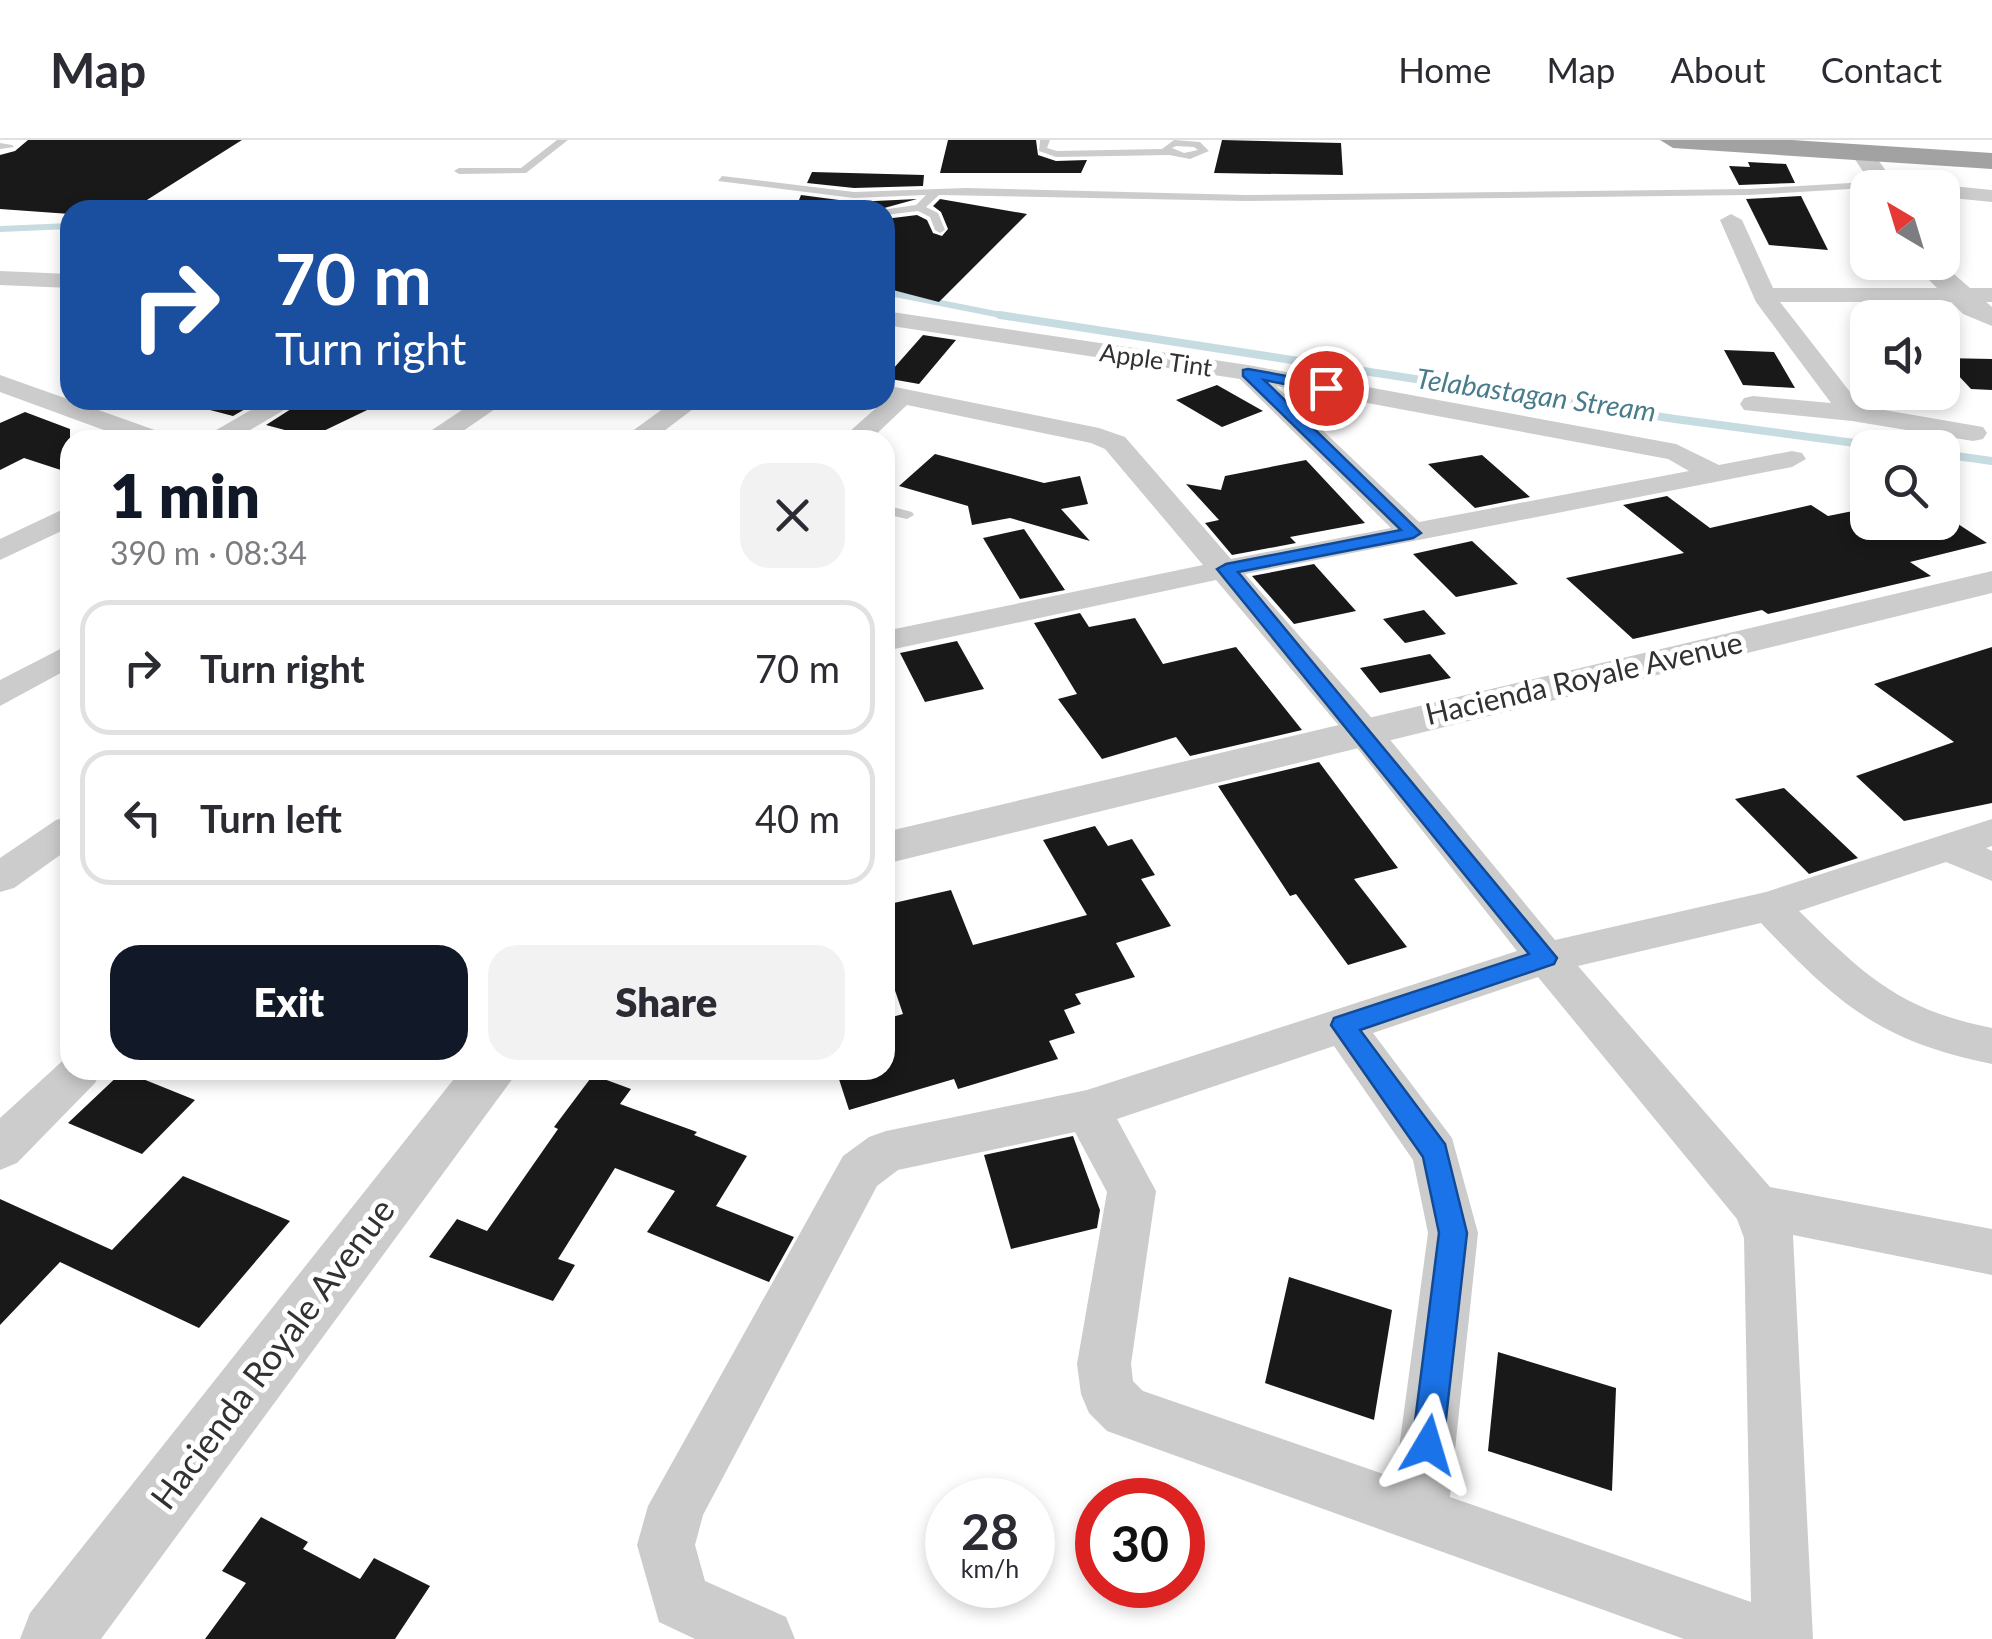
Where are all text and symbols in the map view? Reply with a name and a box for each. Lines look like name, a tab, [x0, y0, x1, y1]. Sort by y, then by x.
text: Map	[50, 41, 146, 98]
text: Home	[1398, 48, 1491, 90]
text: Map	[1546, 48, 1615, 90]
text: About	[1670, 48, 1766, 90]
text: Contact	[1821, 48, 1942, 90]
north arrow	[1850, 170, 1960, 280]
map controls	[1850, 170, 1960, 540]
text: 70 m	[275, 236, 432, 320]
icon: right	[110, 240, 240, 370]
button: sound	[1850, 300, 1960, 410]
text: Turn right	[275, 321, 466, 375]
street label: Apple Tint	[1098, 336, 1214, 382]
pin	[1284, 346, 1369, 431]
water label: Telabastagan Stream	[1414, 360, 1658, 428]
icon: arrive	[1299, 361, 1354, 416]
button: search	[1850, 430, 1960, 540]
text: 1 min	[110, 459, 260, 531]
button: close	[740, 463, 845, 568]
text: 390 m · 08:34	[110, 533, 307, 572]
street label: Hacienda Royale Avenue	[1422, 623, 1746, 731]
icon: right	[115, 640, 170, 695]
text: Turn right	[200, 645, 365, 691]
text: 70 m	[755, 645, 840, 691]
icon: left	[115, 790, 170, 845]
text: Turn left	[200, 795, 342, 841]
text: 40 m	[755, 795, 840, 841]
button: Exit	[110, 945, 468, 1060]
button: Share	[488, 945, 845, 1060]
street label: Hacienda Royale Avenue	[141, 1189, 402, 1516]
position arrow	[1376, 1393, 1480, 1497]
speed limit sign: 30	[1075, 1478, 1205, 1608]
text: 28	[961, 1501, 1019, 1561]
text: km/h	[961, 1553, 1019, 1583]

